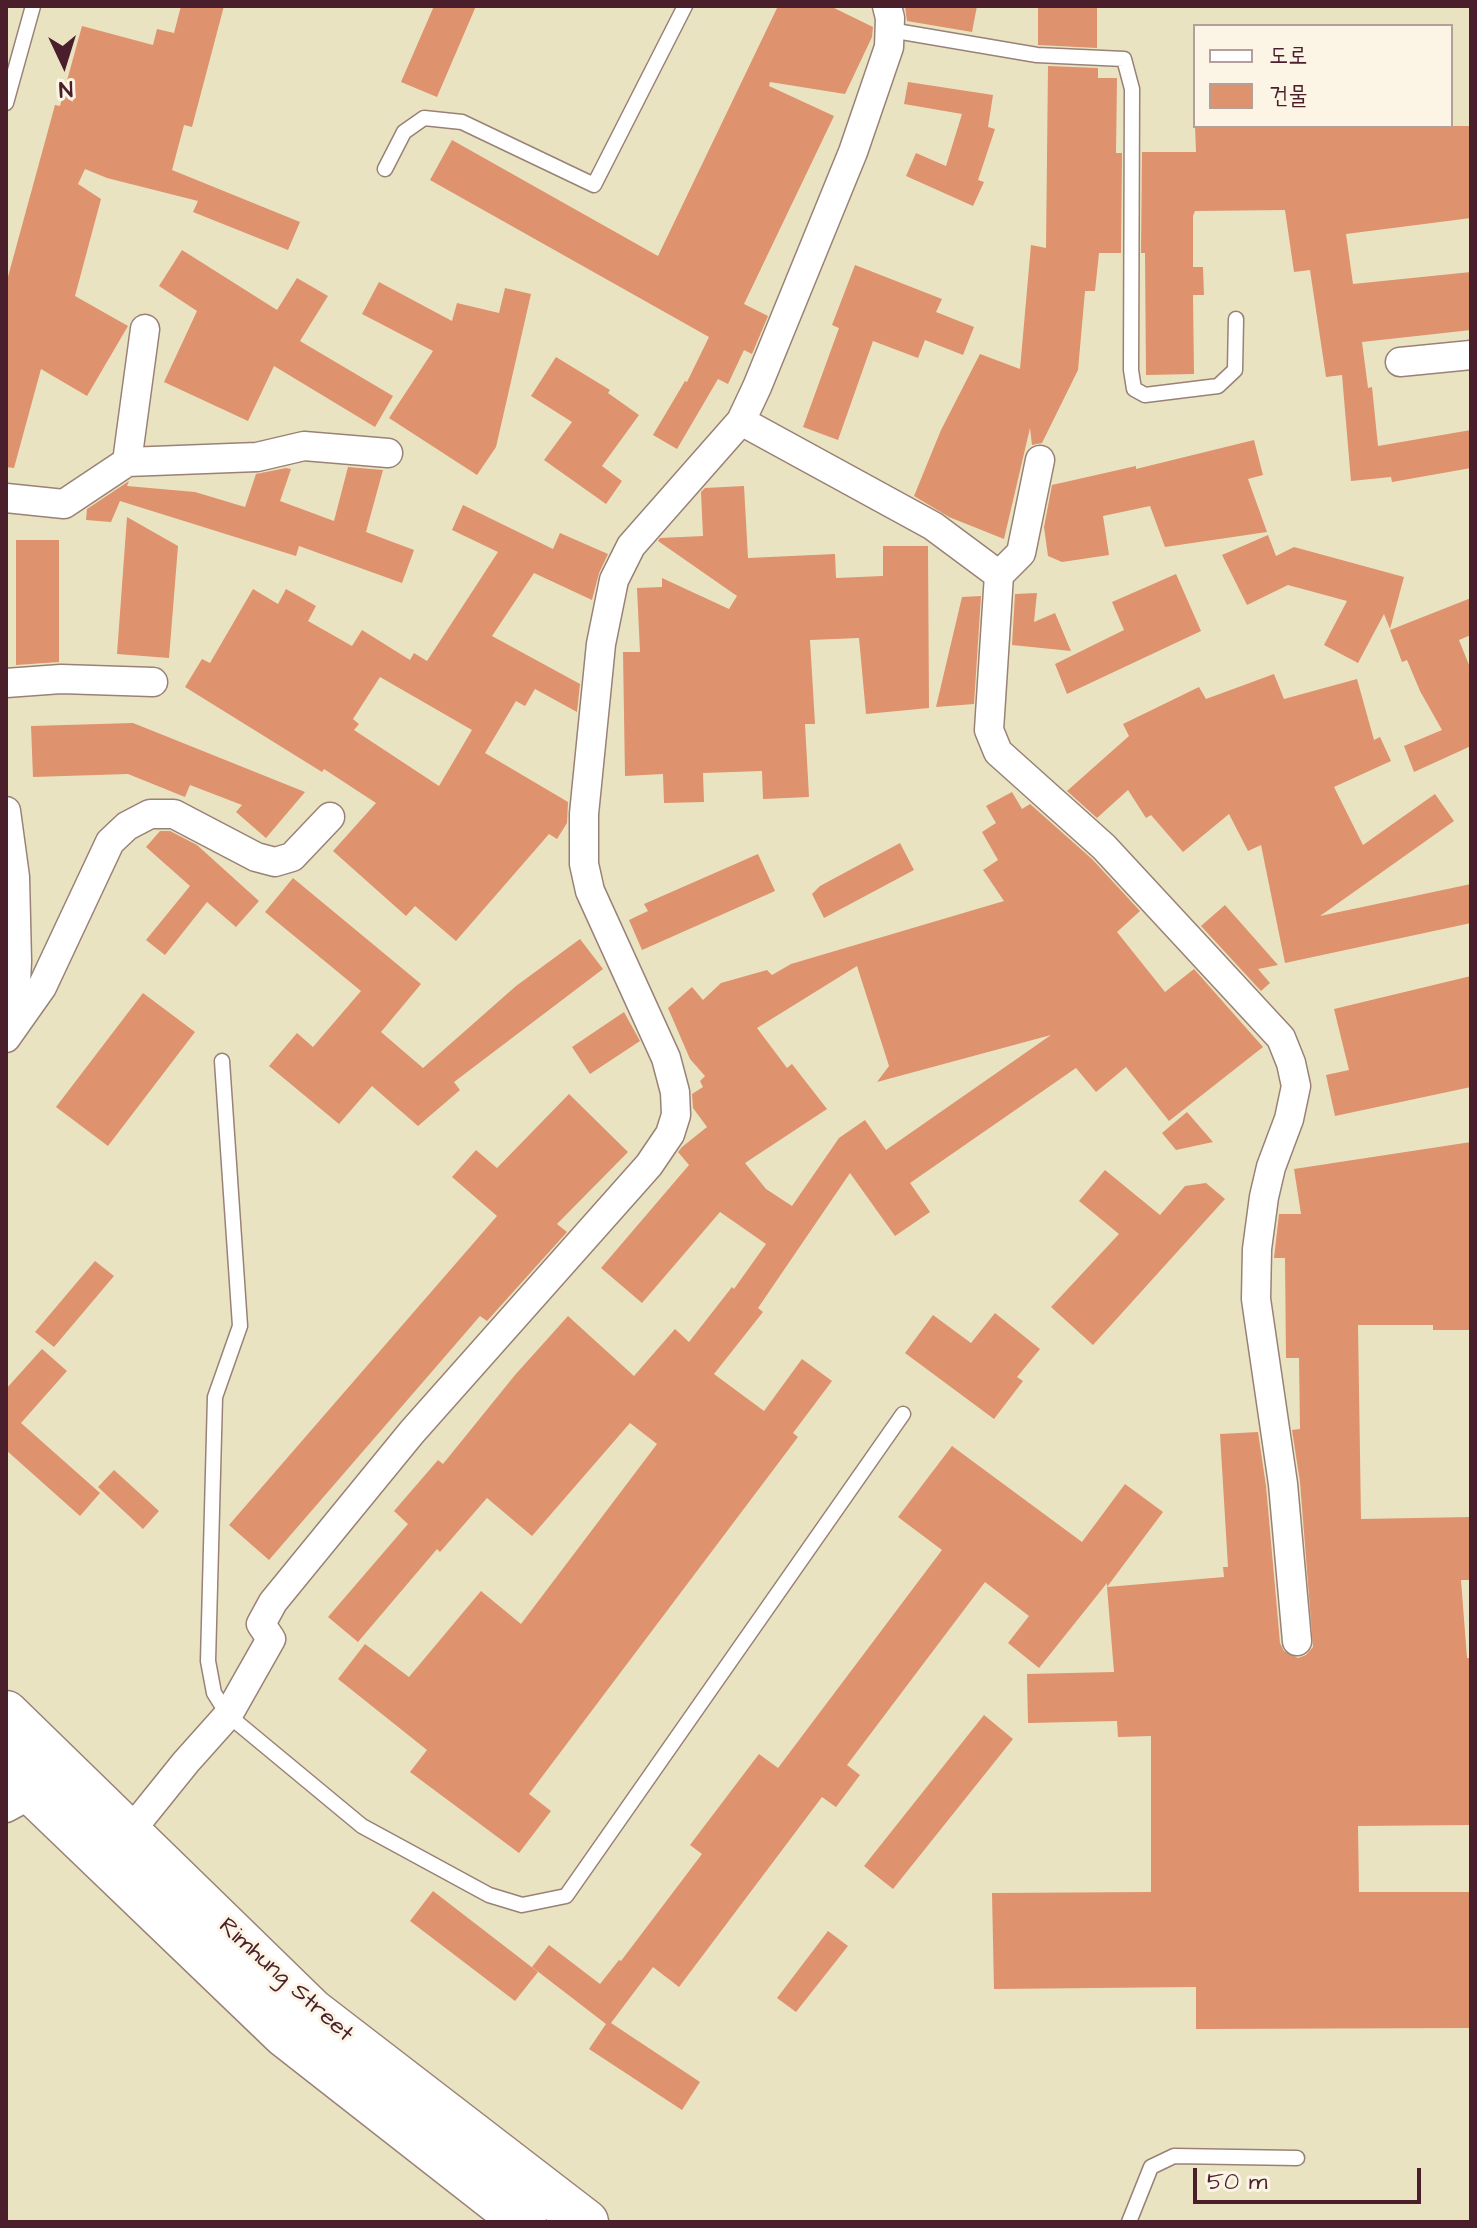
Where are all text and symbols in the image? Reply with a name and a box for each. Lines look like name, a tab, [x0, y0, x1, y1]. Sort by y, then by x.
north arrow	[24, 24, 104, 104]
legend	[1193, 24, 1453, 128]
text: 도로	[1269, 39, 1308, 73]
text: N	[58, 72, 74, 104]
text: 건물	[1269, 79, 1308, 113]
street label: Rimhung Street	[212, 1913, 358, 2049]
scale bar	[1197, 2152, 1425, 2202]
text: 50 m	[1207, 2165, 1267, 2199]

